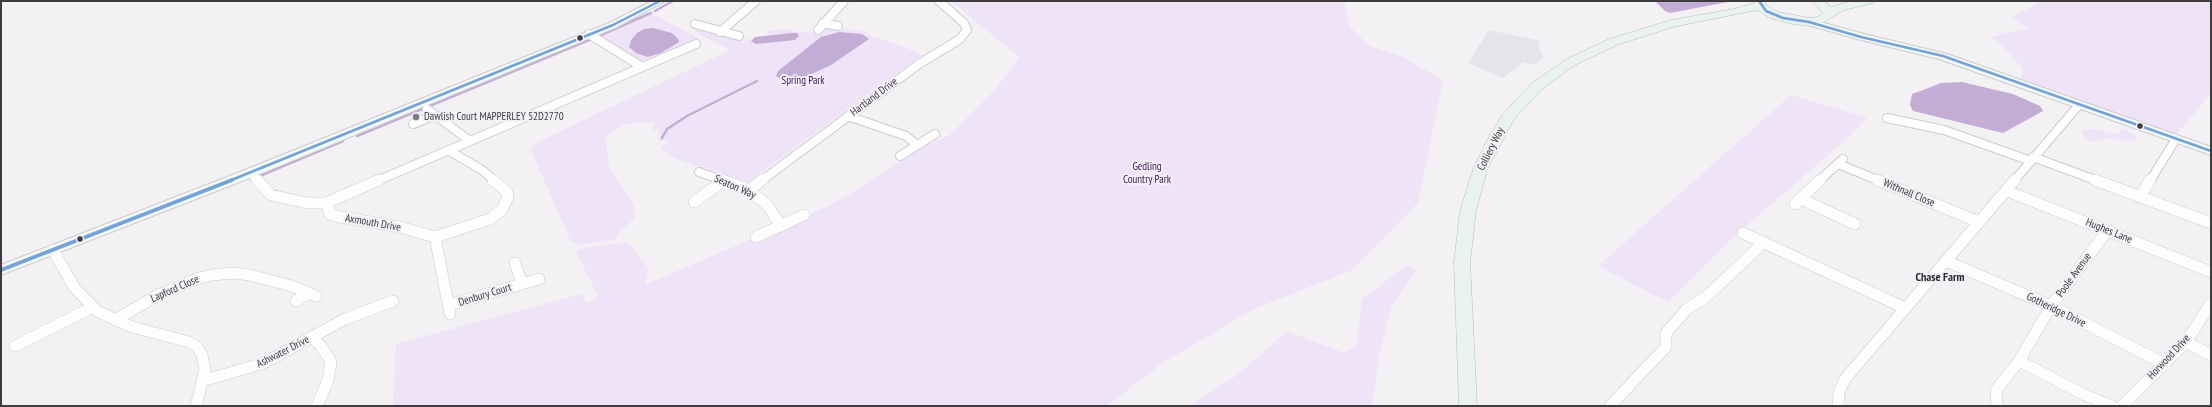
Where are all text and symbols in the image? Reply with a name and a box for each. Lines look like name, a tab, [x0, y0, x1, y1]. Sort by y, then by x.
unlabelled marker	[575, 33, 585, 43]
park label: Spring Park	[781, 74, 825, 88]
street label: Hartland Drive	[848, 75, 900, 119]
place label: Dawlish Court MAPPERLEY 52D2770	[424, 110, 564, 124]
marker: Dawlish Court MAPPERLEY 52D2770	[411, 112, 421, 122]
unlabelled marker	[2135, 121, 2145, 131]
street label: Colliery Way	[1475, 125, 1507, 173]
park label: Gedling Country Park	[1123, 160, 1171, 186]
street label: Seaton Way	[712, 172, 758, 202]
street label: Withnall Close	[1881, 176, 1937, 210]
street label: Axmouth Drive	[344, 212, 402, 234]
street label: Hughes Lane	[2084, 216, 2134, 246]
unlabelled marker	[75, 234, 85, 244]
street label: Poole Avenue	[2054, 250, 2094, 300]
district label: Chase Farm	[1915, 271, 1965, 285]
street label: Lapford Close	[149, 272, 201, 306]
street label: Denbury Court	[457, 281, 513, 309]
street label: Gotheridge Drive	[2024, 290, 2088, 330]
street label: Horwood Drive	[2145, 332, 2193, 382]
street label: Ashwater Drive	[254, 333, 312, 371]

